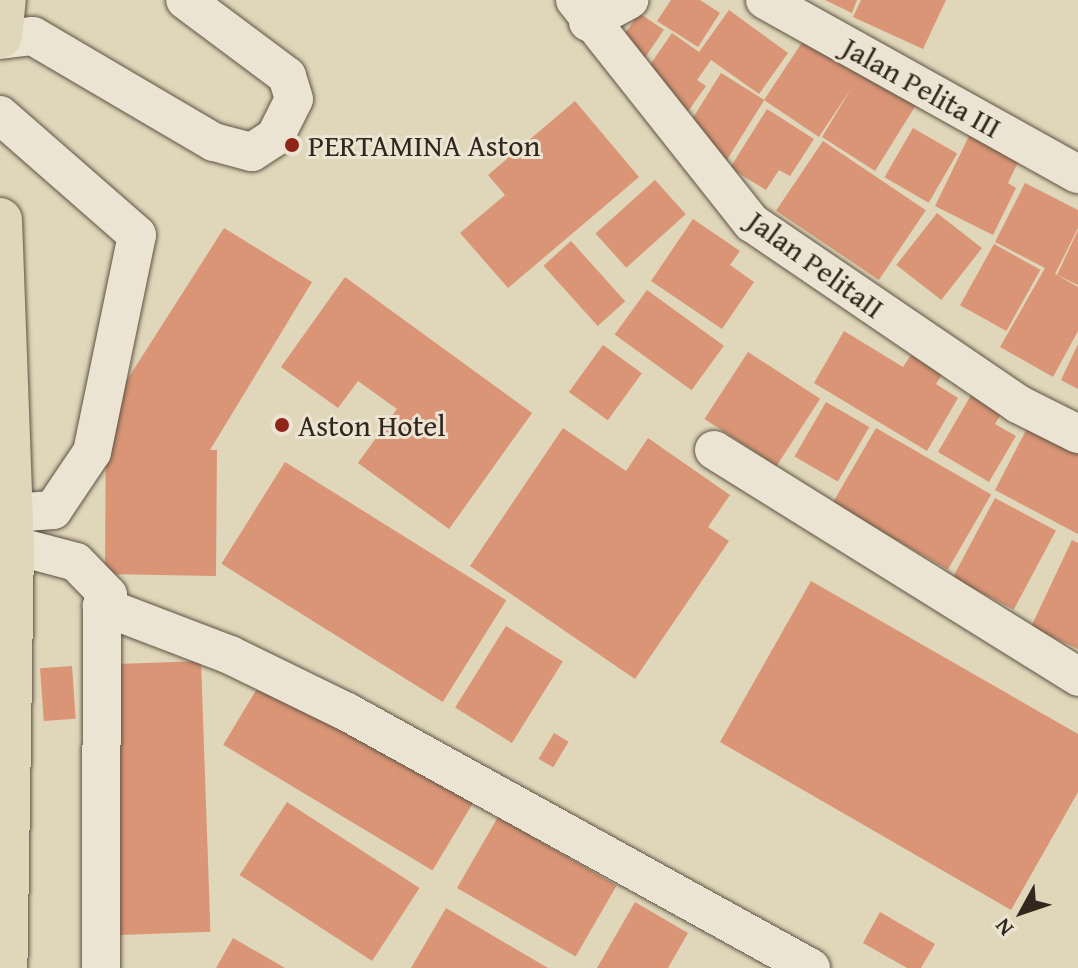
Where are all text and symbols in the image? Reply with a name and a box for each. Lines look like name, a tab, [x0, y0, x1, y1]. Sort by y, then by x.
street label: Jalan Pelita III	[836, 29, 1008, 145]
place label: PERTAMINA Aston	[308, 127, 540, 163]
marker: PERTAMINA Aston	[283, 136, 301, 154]
street label: Jalan PelitaII	[741, 202, 891, 326]
place label: Aston Hotel	[298, 407, 446, 443]
marker: Aston Hotel	[273, 416, 291, 434]
north arrow	[982, 872, 1062, 952]
text: N	[987, 912, 1021, 943]

